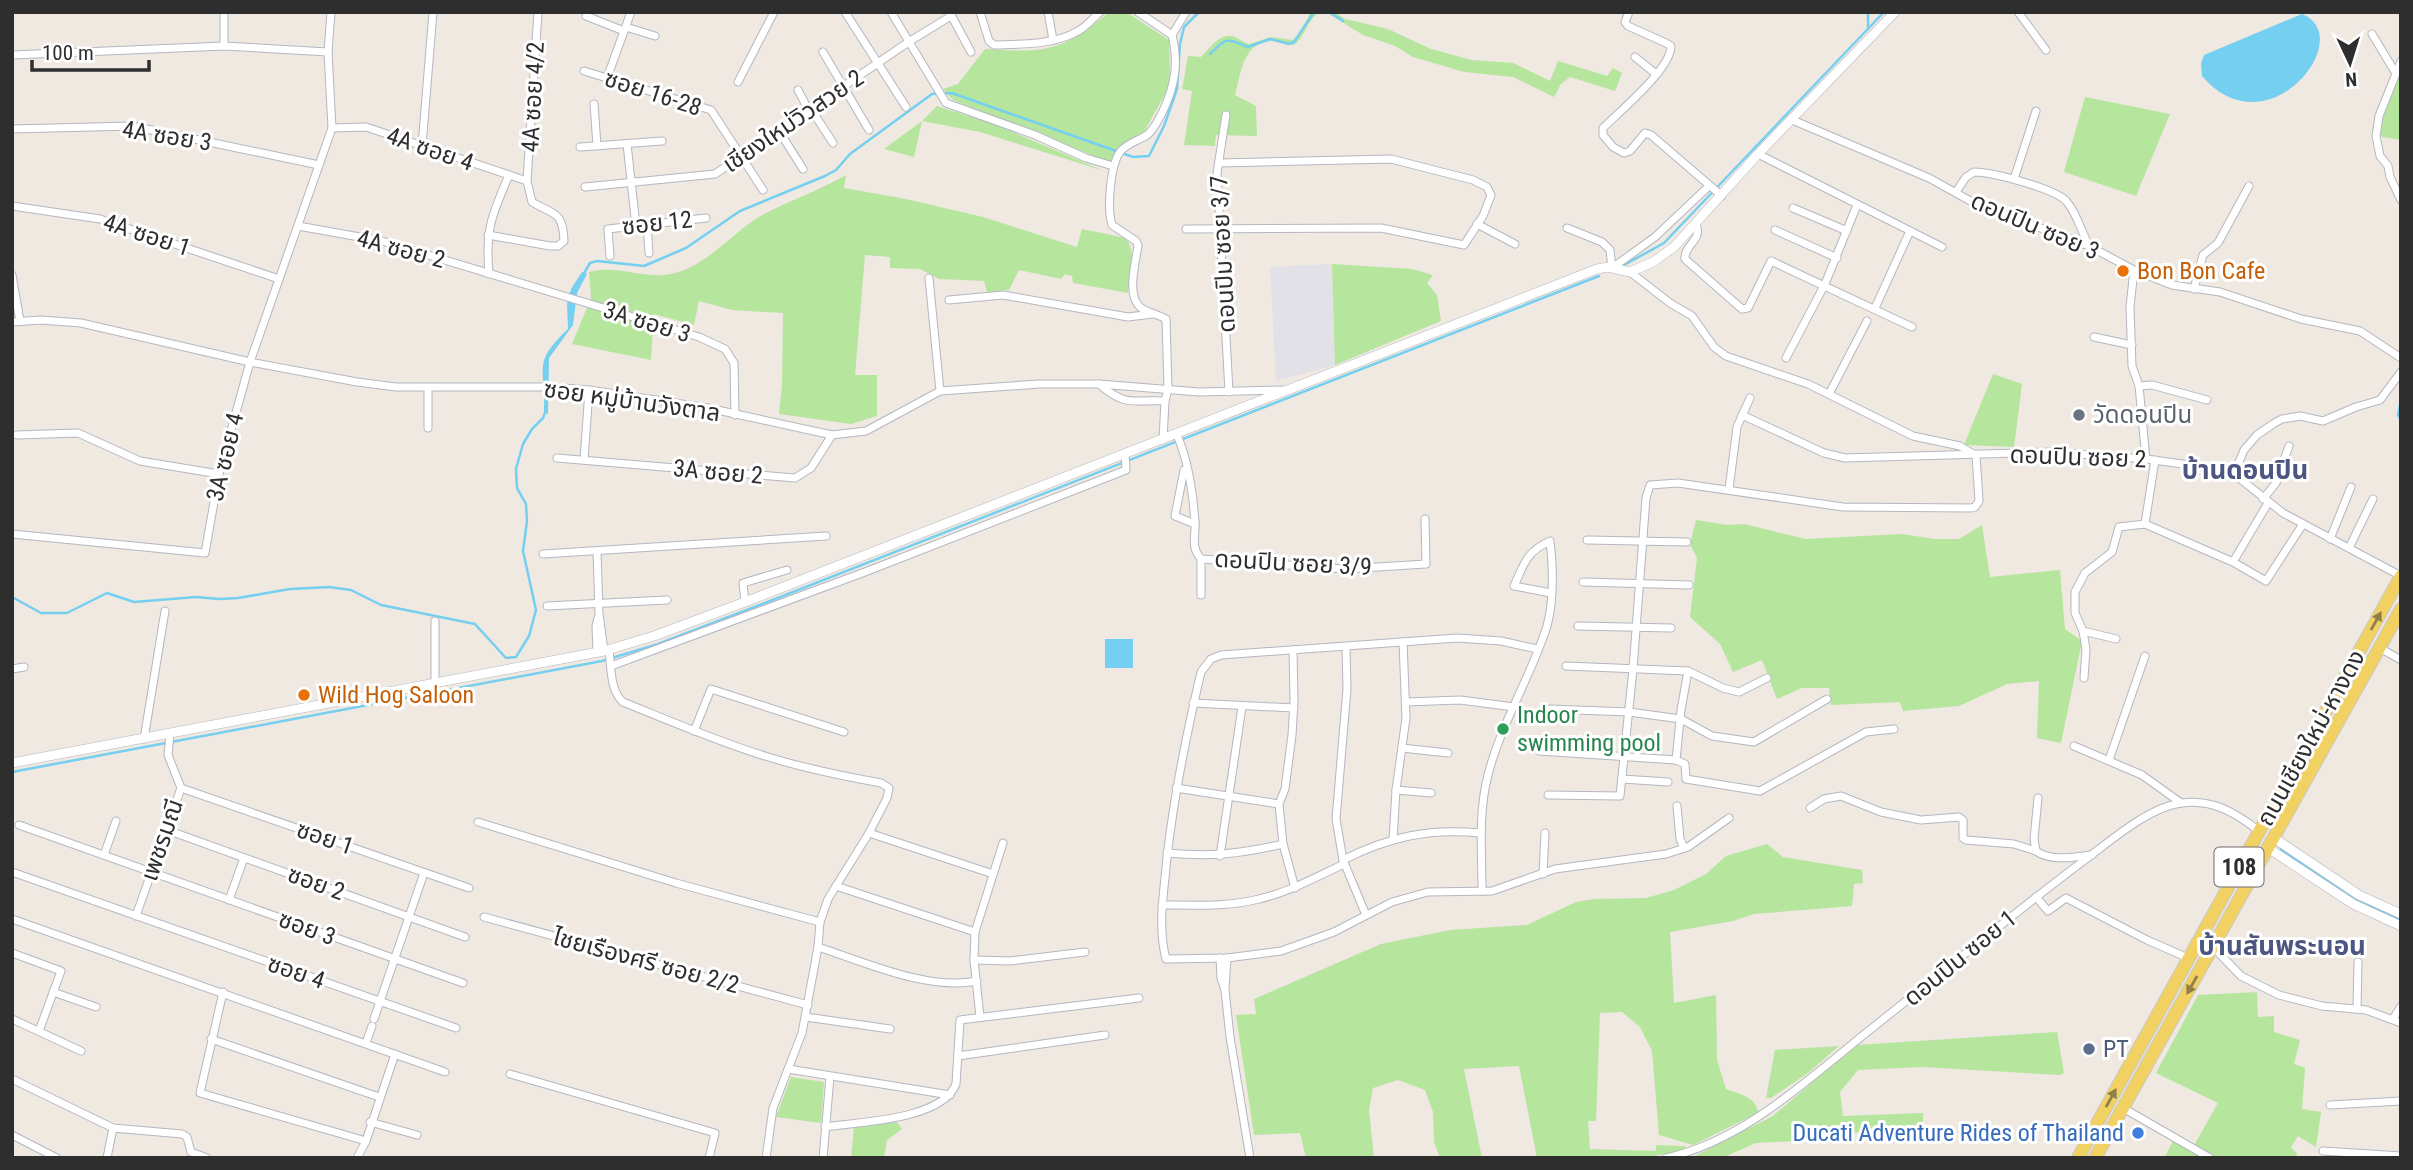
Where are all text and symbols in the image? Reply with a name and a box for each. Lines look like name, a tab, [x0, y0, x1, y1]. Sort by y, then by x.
scale bar	[32, 28, 149, 72]
north arrow	[2315, 28, 2385, 98]
text: 100 m	[42, 41, 94, 65]
street label: 4A ซอย 4/2	[516, 41, 550, 153]
street label: ซอย 16-28	[601, 64, 705, 122]
street label: เชียงใหม่วิวสวย 2	[717, 64, 869, 178]
text: N	[2345, 68, 2358, 91]
street label: 4A ซอย 3	[120, 115, 214, 157]
street label: 4A ซอย 4	[383, 121, 477, 177]
street label: ดอนปิม ซอย 3/7	[1205, 175, 1241, 333]
street label: ดอนปิน ซอย 3	[1967, 186, 2103, 266]
street label: ซอย 12	[620, 205, 694, 241]
street label: 4A ซอย 1	[100, 208, 194, 262]
street label: 4A ซอย 2	[354, 224, 448, 274]
place label: Bon Bon Cafe	[2137, 257, 2265, 285]
marker: Bon Bon Cafe	[2115, 263, 2131, 279]
street label: 3A ซอย 3	[600, 295, 694, 349]
street label: ซอย หมู่บ้านวังตาล	[542, 375, 722, 428]
place label: วัดดอนปิน	[2093, 401, 2192, 429]
marker: วัดดอนปิน	[2071, 407, 2087, 423]
street label: 3A ซอย 4	[201, 410, 249, 504]
street label: ดอนปิน ซอย 2	[2009, 441, 2147, 473]
street label: 3A ซอย 2	[672, 454, 764, 490]
district label: บ้านดอนปิน	[2182, 455, 2308, 485]
street label: ดอนปิน ซอย 3/9	[1214, 545, 1372, 581]
one-way arrow	[2370, 611, 2382, 630]
street label: ถนนเชียงใหม่-หางดง	[2251, 645, 2371, 831]
place label: Wild Hog Saloon	[318, 681, 474, 709]
marker: Wild Hog Saloon	[296, 687, 312, 703]
place label: Indoor swimming pool	[1517, 701, 1661, 757]
marker: Indoor swimming pool	[1495, 721, 1511, 737]
street label: เพชรมณี	[135, 795, 189, 885]
street label: ซอย 1	[293, 815, 357, 861]
road number: 108	[2214, 848, 2264, 887]
street label: ซอย 2	[284, 860, 348, 906]
street label: ดอนปิน ซอย 1	[1898, 904, 2022, 1012]
street label: ซอย 3	[275, 905, 339, 951]
street label: ไชยเรืองศรี ซอย 2/2	[549, 922, 742, 999]
district label: บ้านสันพระนอน	[2198, 931, 2366, 961]
street label: ซอย 4	[264, 949, 328, 995]
one-way arrow	[2186, 976, 2198, 995]
place label: PT	[2103, 1035, 2129, 1063]
marker: PT	[2081, 1041, 2097, 1057]
one-way arrow	[2105, 1088, 2117, 1108]
place label: Ducati Adventure Rides of Thailand	[1793, 1119, 2124, 1147]
marker: Ducati Adventure Rides of Thailand	[2130, 1125, 2146, 1141]

